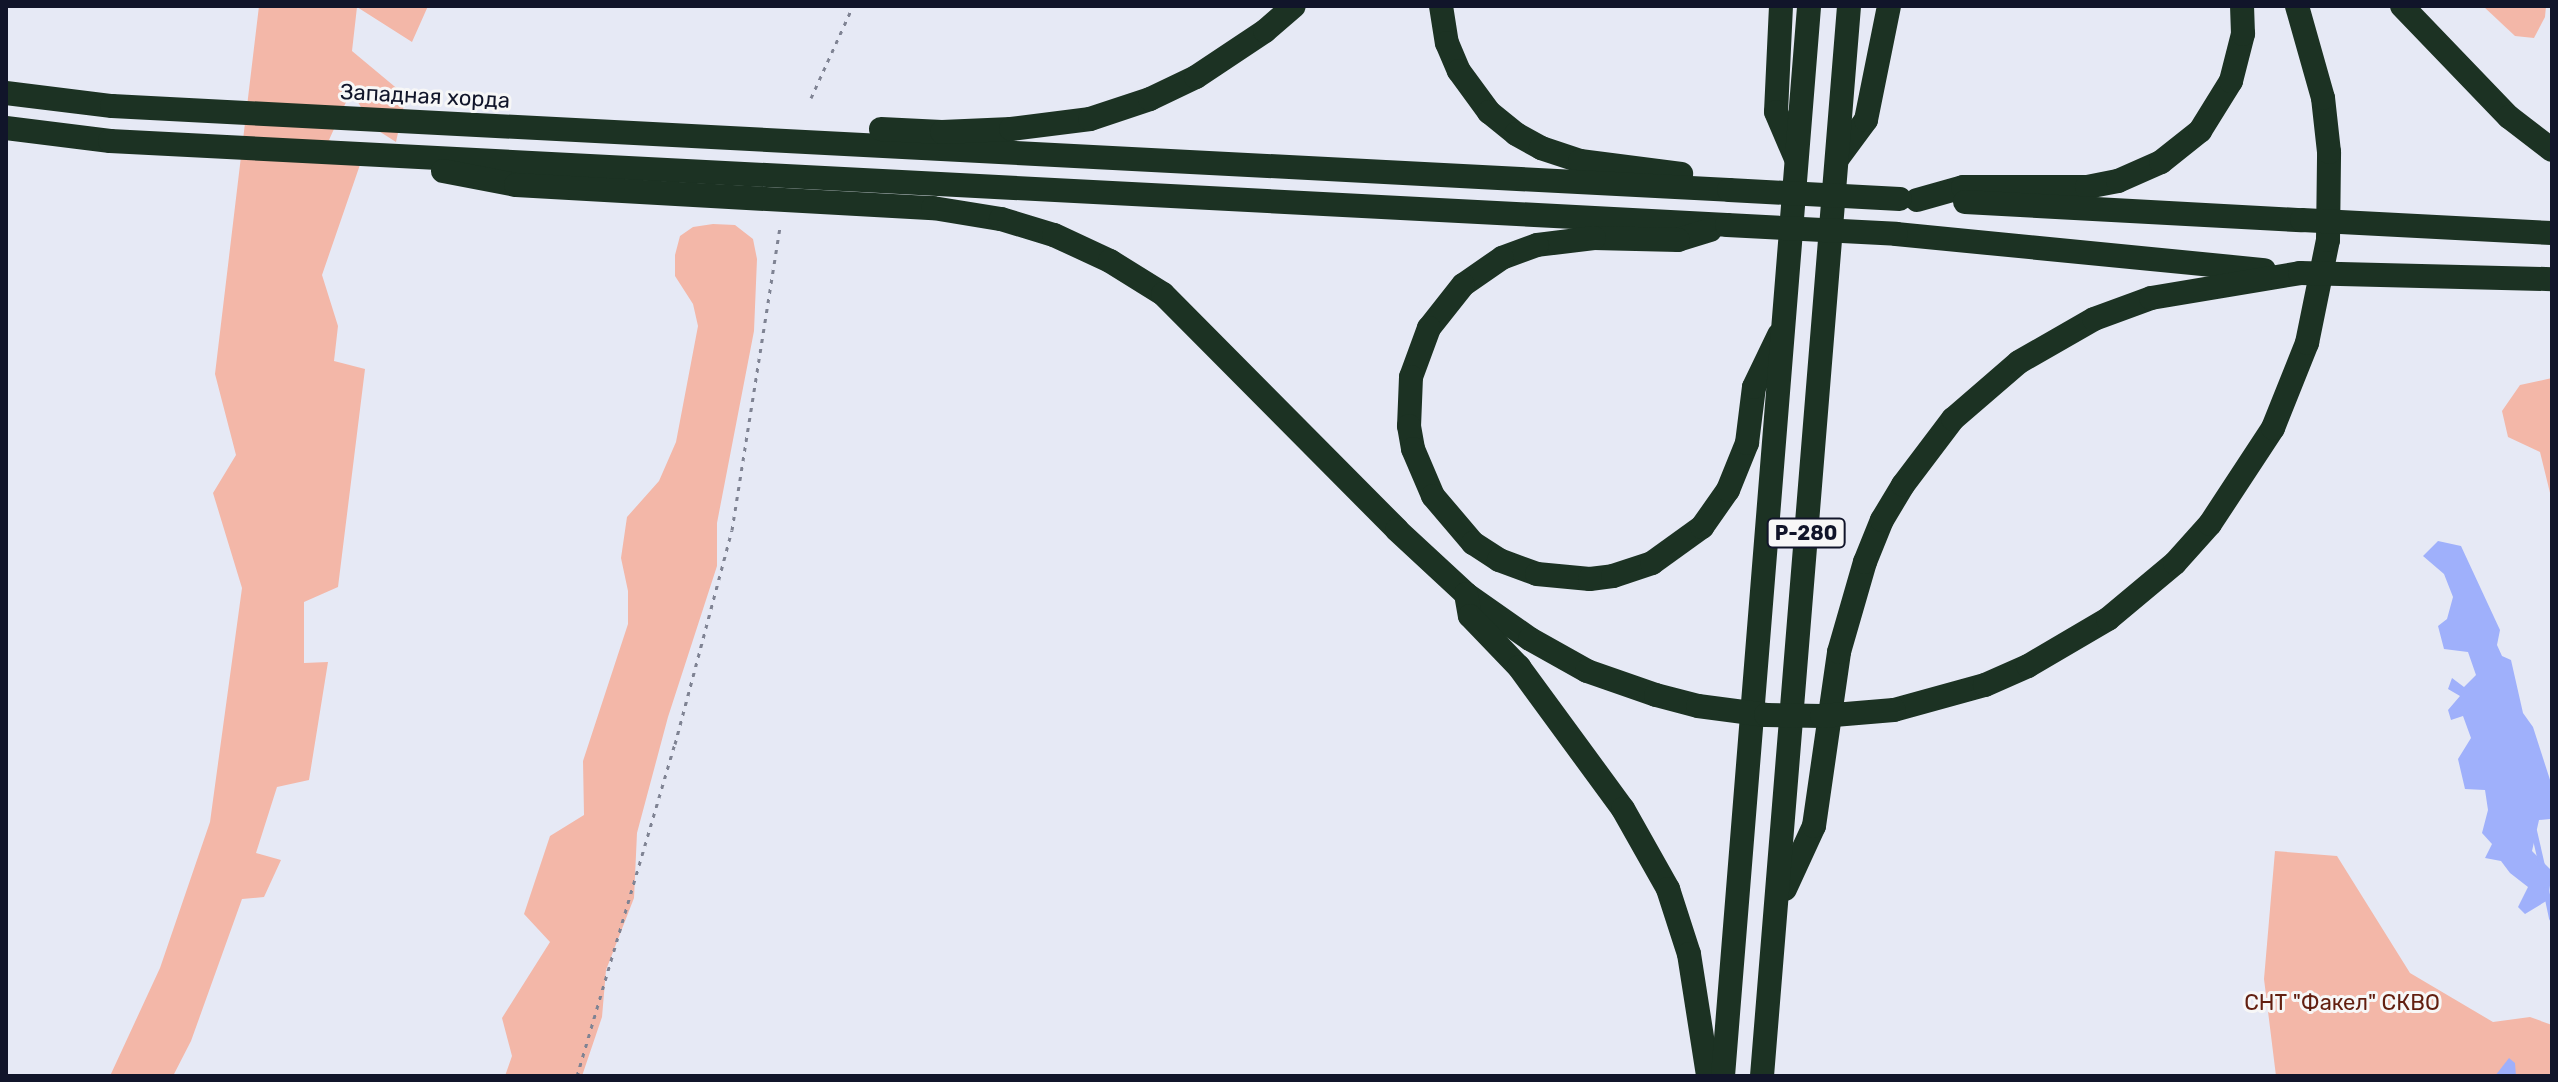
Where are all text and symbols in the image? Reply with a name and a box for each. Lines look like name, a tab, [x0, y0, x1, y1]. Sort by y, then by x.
street label: Западная хорда	[339, 78, 511, 114]
road number: Р-280	[1766, 517, 1846, 549]
park label: СНТ "Факел" СКВО	[2244, 990, 2440, 1016]

